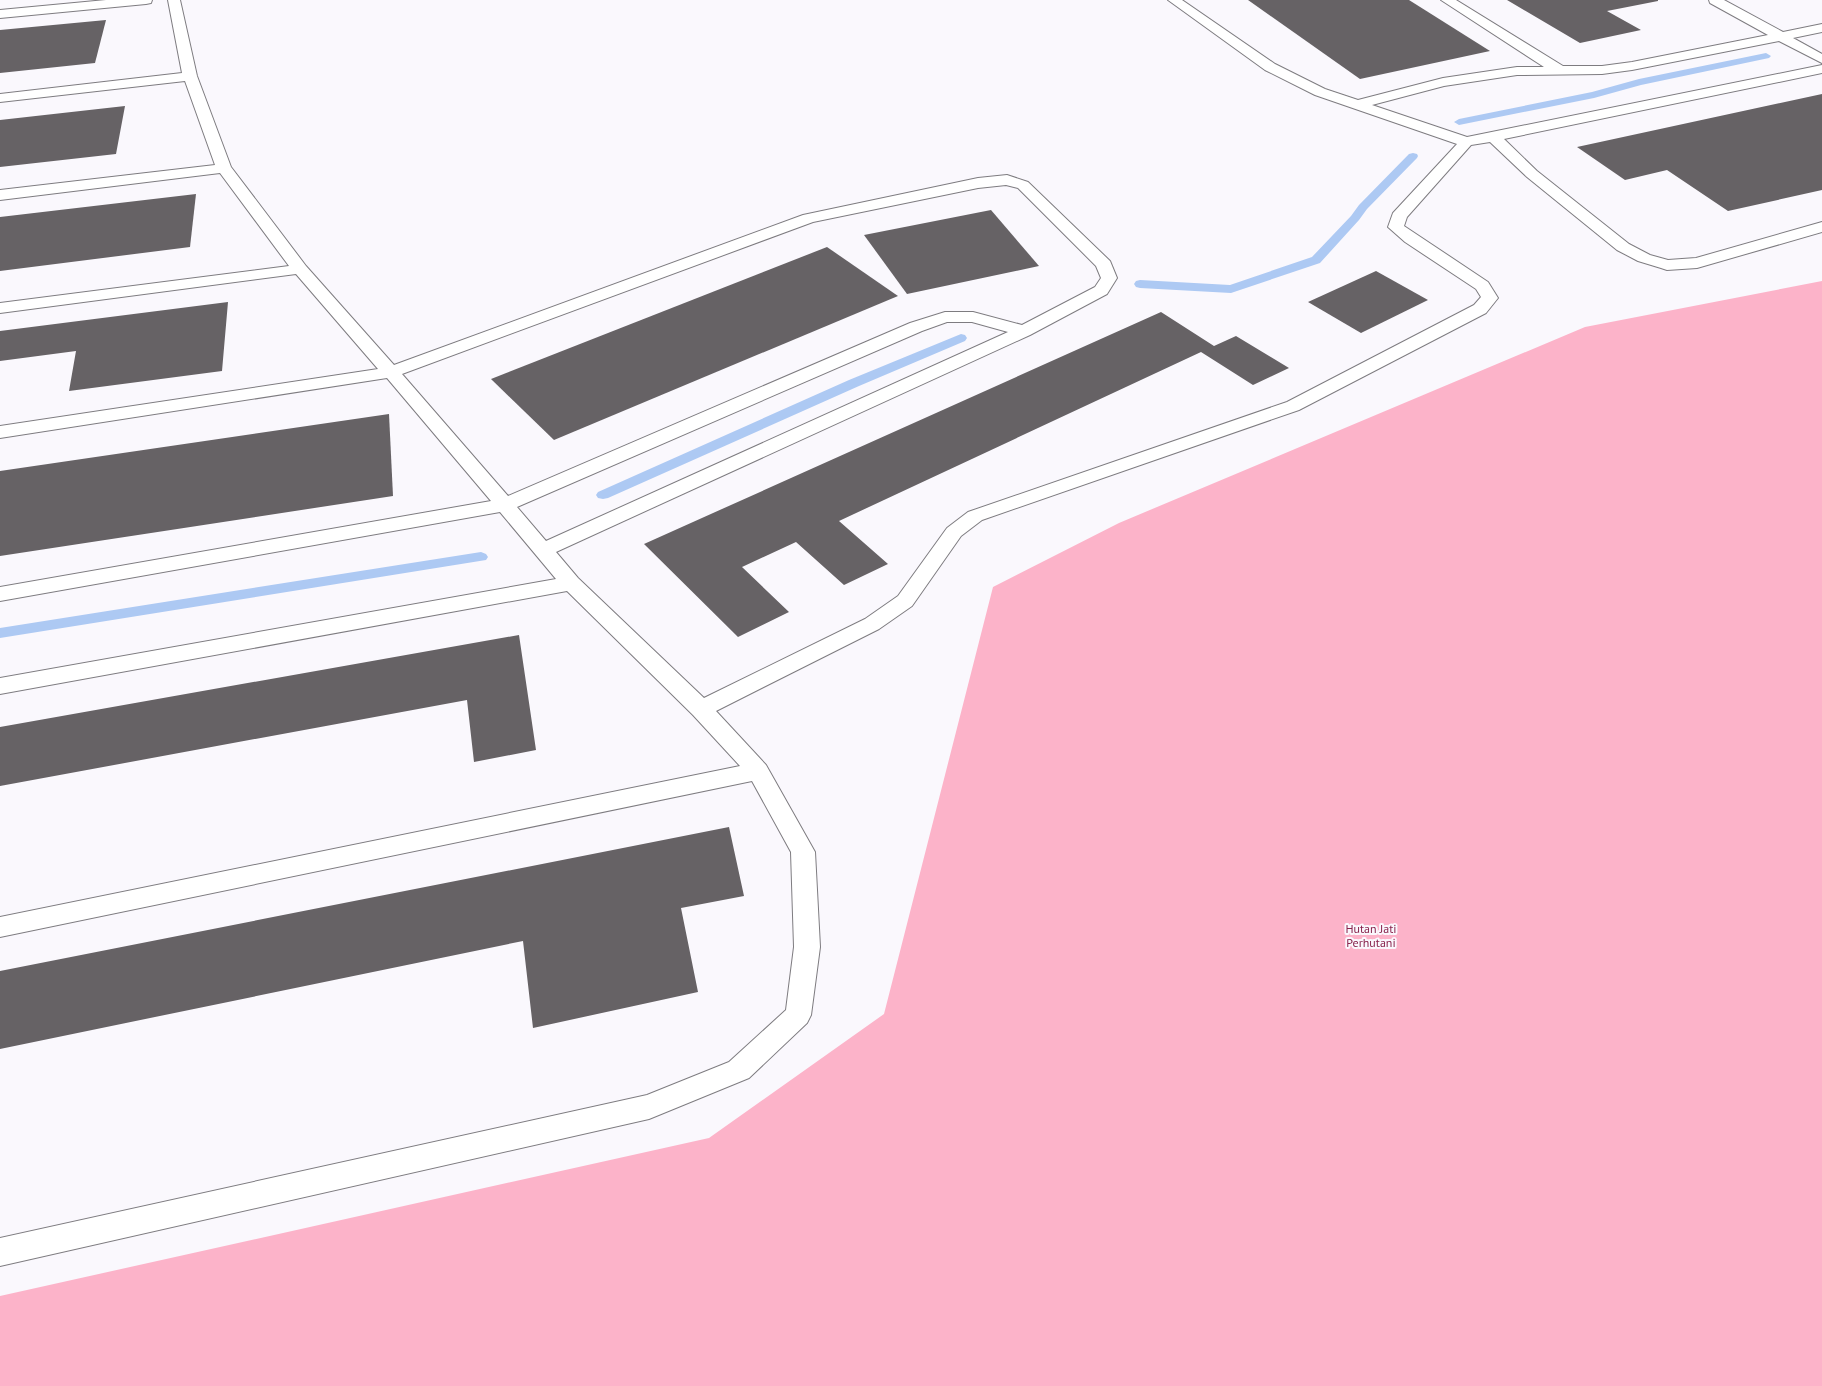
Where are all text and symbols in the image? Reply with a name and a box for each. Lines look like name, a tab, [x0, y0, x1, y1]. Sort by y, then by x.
park label: Hutan Jati Perhutani	[1345, 921, 1397, 950]

